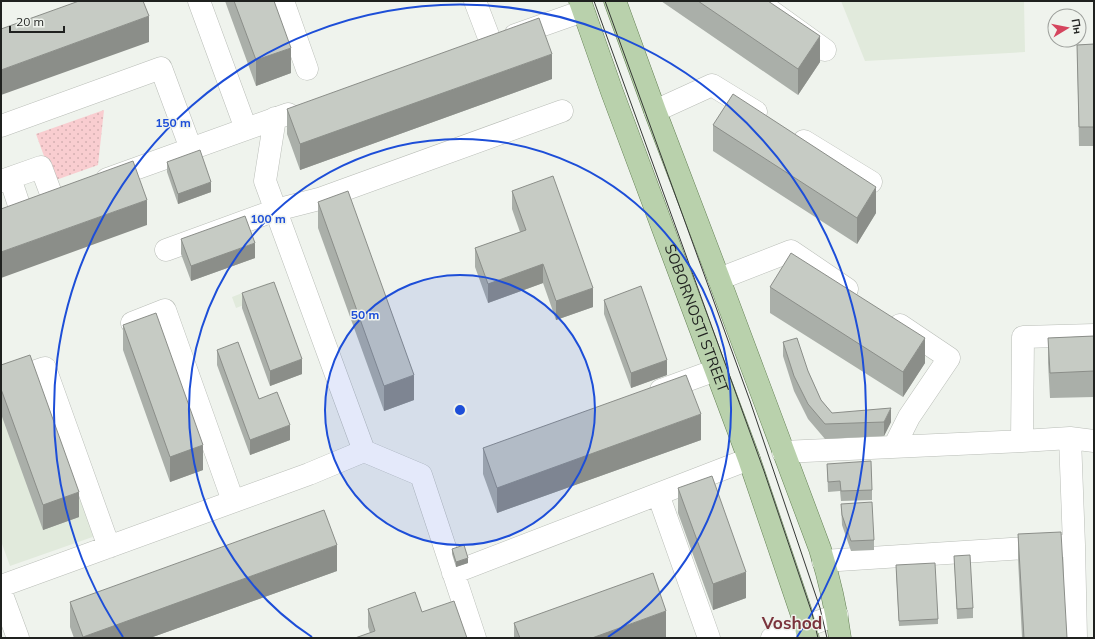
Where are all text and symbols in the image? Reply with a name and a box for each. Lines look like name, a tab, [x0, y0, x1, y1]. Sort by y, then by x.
scale bar	[10, 8, 64, 34]
north arrow	[1047, 8, 1087, 48]
text: 20 m	[16, 14, 44, 29]
text: Пн	[1069, 18, 1085, 35]
text: 150 m	[155, 115, 191, 130]
text: 100 m	[250, 211, 286, 226]
street label: SOBORNOSTI STREET	[661, 241, 733, 395]
text: 50 m	[351, 307, 379, 322]
centre of rings	[453, 403, 467, 417]
district label: Voshod	[761, 612, 822, 633]

